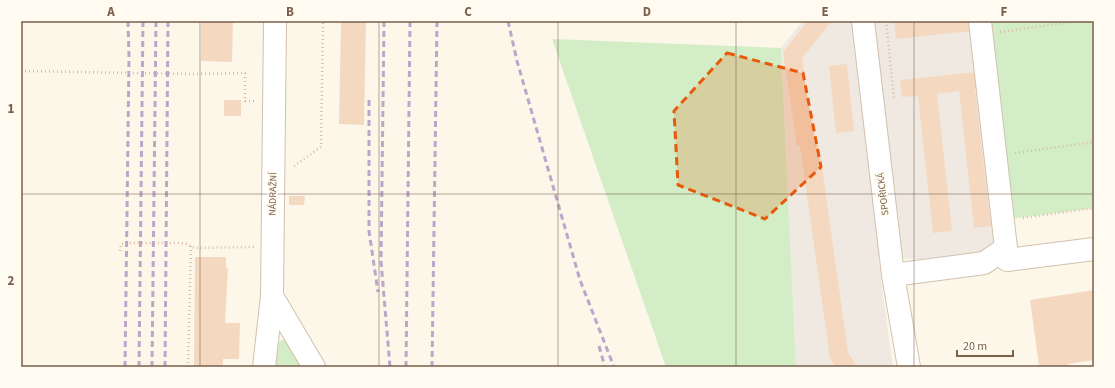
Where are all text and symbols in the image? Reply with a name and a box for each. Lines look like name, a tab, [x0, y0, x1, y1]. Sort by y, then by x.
text: A	[106, 3, 115, 21]
text: B	[286, 3, 294, 21]
text: C	[464, 3, 472, 21]
text: D	[643, 3, 651, 21]
text: E	[821, 3, 829, 21]
text: F	[1001, 3, 1008, 21]
text: 1	[8, 100, 15, 118]
street label: SPOŘICKÁ	[873, 171, 893, 216]
street label: NÁDRAŽNÍ	[266, 172, 280, 216]
text: 2	[8, 272, 15, 290]
scale bar	[957, 332, 1013, 358]
text: 20 m	[963, 338, 987, 355]

